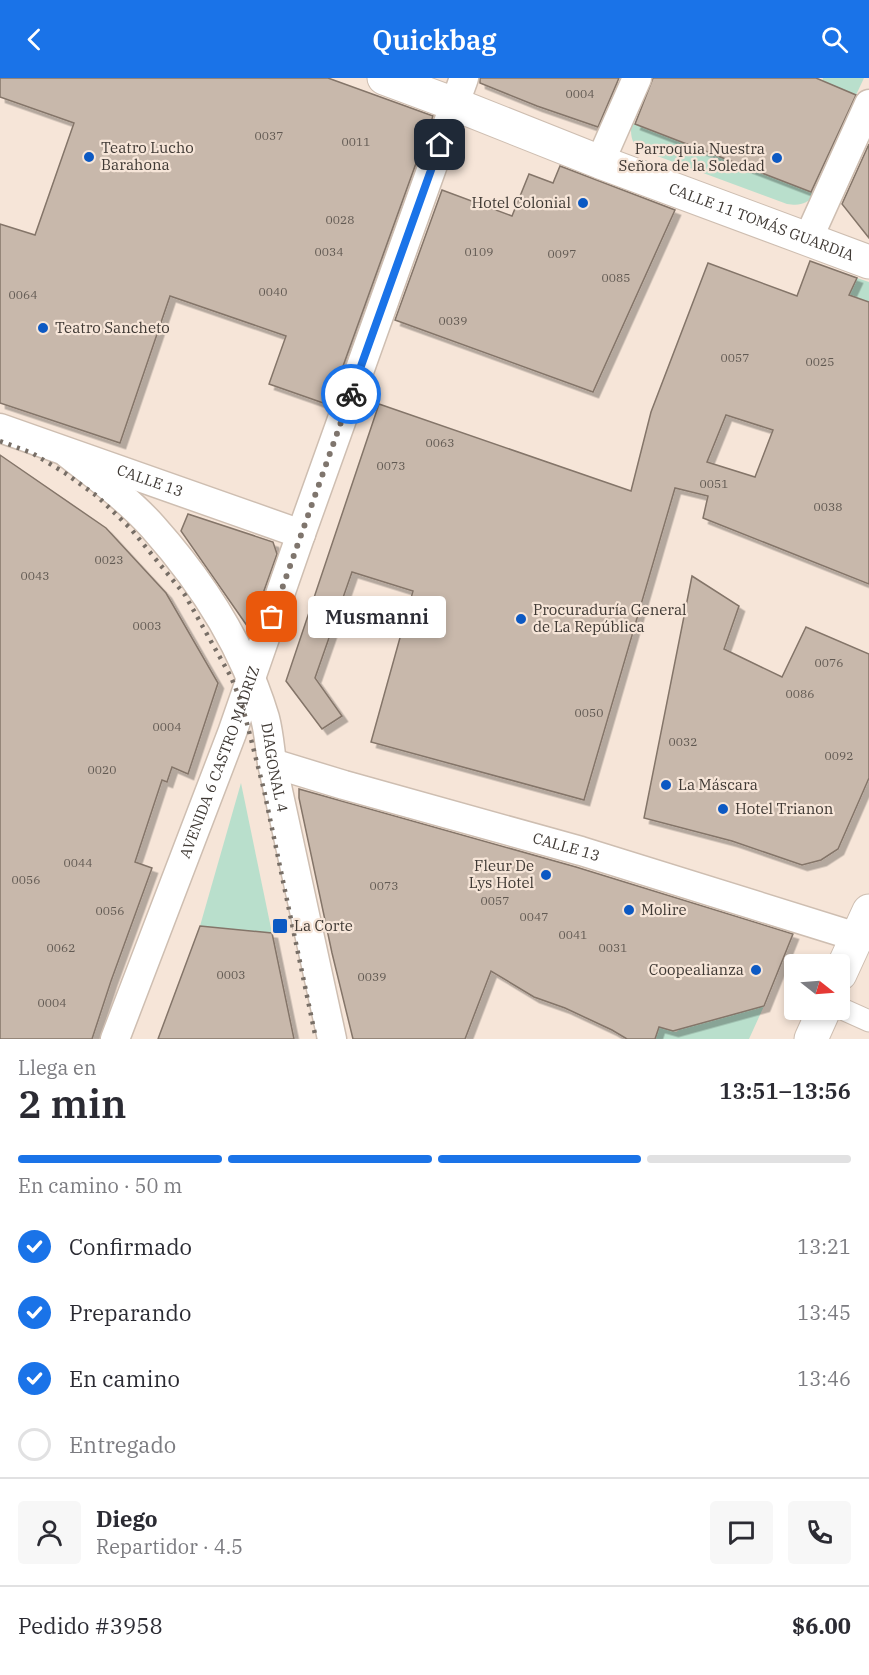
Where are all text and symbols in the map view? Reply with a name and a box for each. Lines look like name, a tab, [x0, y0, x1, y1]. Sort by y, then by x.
text: Quickbag	[372, 22, 497, 57]
icon: back	[18, 23, 51, 56]
icon: search	[818, 23, 851, 56]
house number: 0004	[566, 86, 594, 101]
pin	[414, 119, 465, 170]
house number: 0037	[255, 128, 283, 143]
icon: home	[423, 128, 456, 161]
house number: 0011	[342, 134, 370, 149]
place label: Teatro Lucho Barahona	[101, 138, 194, 174]
place label: Parroquia Nuestra Señora de la Soledad	[619, 139, 765, 175]
marker: Teatro Lucho Barahona	[82, 150, 96, 164]
marker: Parroquia Nuestra Señora de la Soledad	[770, 151, 784, 165]
street label: CALLE 11 TOMÁS GUARDIA	[666, 178, 858, 265]
place label: Hotel Colonial	[471, 193, 571, 212]
marker: Hotel Colonial	[576, 196, 590, 210]
house number: 0028	[326, 212, 354, 227]
house number: 0034	[315, 244, 343, 259]
house number: 0109	[465, 244, 493, 259]
house number: 0097	[548, 246, 576, 261]
house number: 0085	[602, 270, 630, 285]
house number: 0040	[259, 284, 287, 299]
house number: 0064	[9, 287, 37, 302]
house number: 0039	[439, 313, 467, 328]
place label: Teatro Sancheto	[55, 318, 170, 337]
marker: Teatro Sancheto	[36, 321, 50, 335]
house number: 0057	[721, 350, 749, 365]
house number: 0025	[806, 354, 834, 369]
courier	[321, 364, 381, 424]
icon: bike	[335, 378, 368, 411]
house number: 0063	[426, 435, 454, 450]
house number: 0073	[377, 458, 405, 473]
street label: CALLE 13	[115, 460, 186, 501]
house number: 0051	[700, 476, 728, 491]
house number: 0038	[814, 499, 842, 514]
house number: 0023	[95, 552, 123, 567]
house number: 0043	[21, 568, 49, 583]
pin	[246, 591, 297, 642]
callout: Musmanni	[308, 596, 446, 638]
icon: bag	[255, 600, 288, 633]
place label: Procuraduría General de La República	[533, 600, 687, 636]
text: Musmanni	[325, 603, 429, 630]
marker: Procuraduría General de La República	[514, 612, 528, 626]
house number: 0003	[133, 618, 161, 633]
house number: 0076	[815, 655, 843, 670]
street label: AVENIDA 6 CASTRO MADRIZ	[175, 663, 264, 861]
house number: 0086	[786, 686, 814, 701]
house number: 0050	[575, 705, 603, 720]
house number: 0004	[153, 719, 181, 734]
street label: DIAGONAL 4	[257, 721, 292, 814]
house number: 0032	[669, 734, 697, 749]
house number: 0092	[825, 748, 853, 763]
house number: 0020	[88, 762, 116, 777]
place label: La Máscara	[678, 775, 758, 794]
marker: La Máscara	[659, 778, 673, 792]
place label: Hotel Trianon	[735, 799, 834, 818]
marker: Hotel Trianon	[716, 802, 730, 816]
street label: CALLE 13	[531, 828, 602, 865]
house number: 0044	[64, 855, 92, 870]
place label: Fleur De Lys Hotel	[469, 856, 534, 892]
marker: Fleur De Lys Hotel	[539, 868, 553, 882]
house number: 0056	[12, 872, 40, 887]
house number: 0073	[370, 878, 398, 893]
house number: 0057	[481, 893, 509, 908]
place label: Molire	[641, 900, 686, 919]
house number: 0056	[96, 903, 124, 918]
marker: Molire	[622, 903, 636, 917]
house number: 0047	[520, 909, 548, 924]
place label: La Corte	[294, 916, 353, 935]
marker: La Corte	[271, 917, 289, 935]
house number: 0041	[559, 927, 587, 942]
house number: 0062	[47, 940, 75, 955]
house number: 0031	[599, 940, 627, 955]
north arrow	[784, 954, 850, 1020]
map controls	[784, 954, 850, 1020]
place label: Coopealianza	[649, 960, 744, 979]
marker: Coopealianza	[749, 963, 763, 977]
house number: 0003	[217, 967, 245, 982]
house number: 0039	[358, 969, 386, 984]
house number: 0004	[38, 995, 66, 1010]
text: Llega en	[18, 1054, 96, 1081]
text: 13:51–13:56	[719, 1076, 851, 1105]
text: 2 min	[18, 1078, 126, 1129]
text: En camino · 50 m	[18, 1172, 182, 1199]
icon: check	[18, 1230, 51, 1263]
text: Confirmado	[69, 1232, 192, 1261]
text: 13:21	[797, 1233, 851, 1260]
icon: check	[18, 1296, 51, 1329]
text: Preparando	[69, 1298, 191, 1327]
text: 13:45	[797, 1299, 851, 1326]
icon: check	[18, 1362, 51, 1395]
text: En camino	[69, 1364, 180, 1393]
text: 13:46	[797, 1365, 851, 1392]
text: Entregado	[69, 1430, 176, 1459]
button: person	[18, 1501, 81, 1564]
button: chat	[710, 1501, 773, 1564]
button: phone	[788, 1501, 851, 1564]
text: Diego	[96, 1504, 158, 1533]
text: Repartidor · 4.5	[96, 1533, 243, 1560]
text: Pedido #3958	[18, 1611, 163, 1640]
text: $6.00	[792, 1611, 851, 1640]

